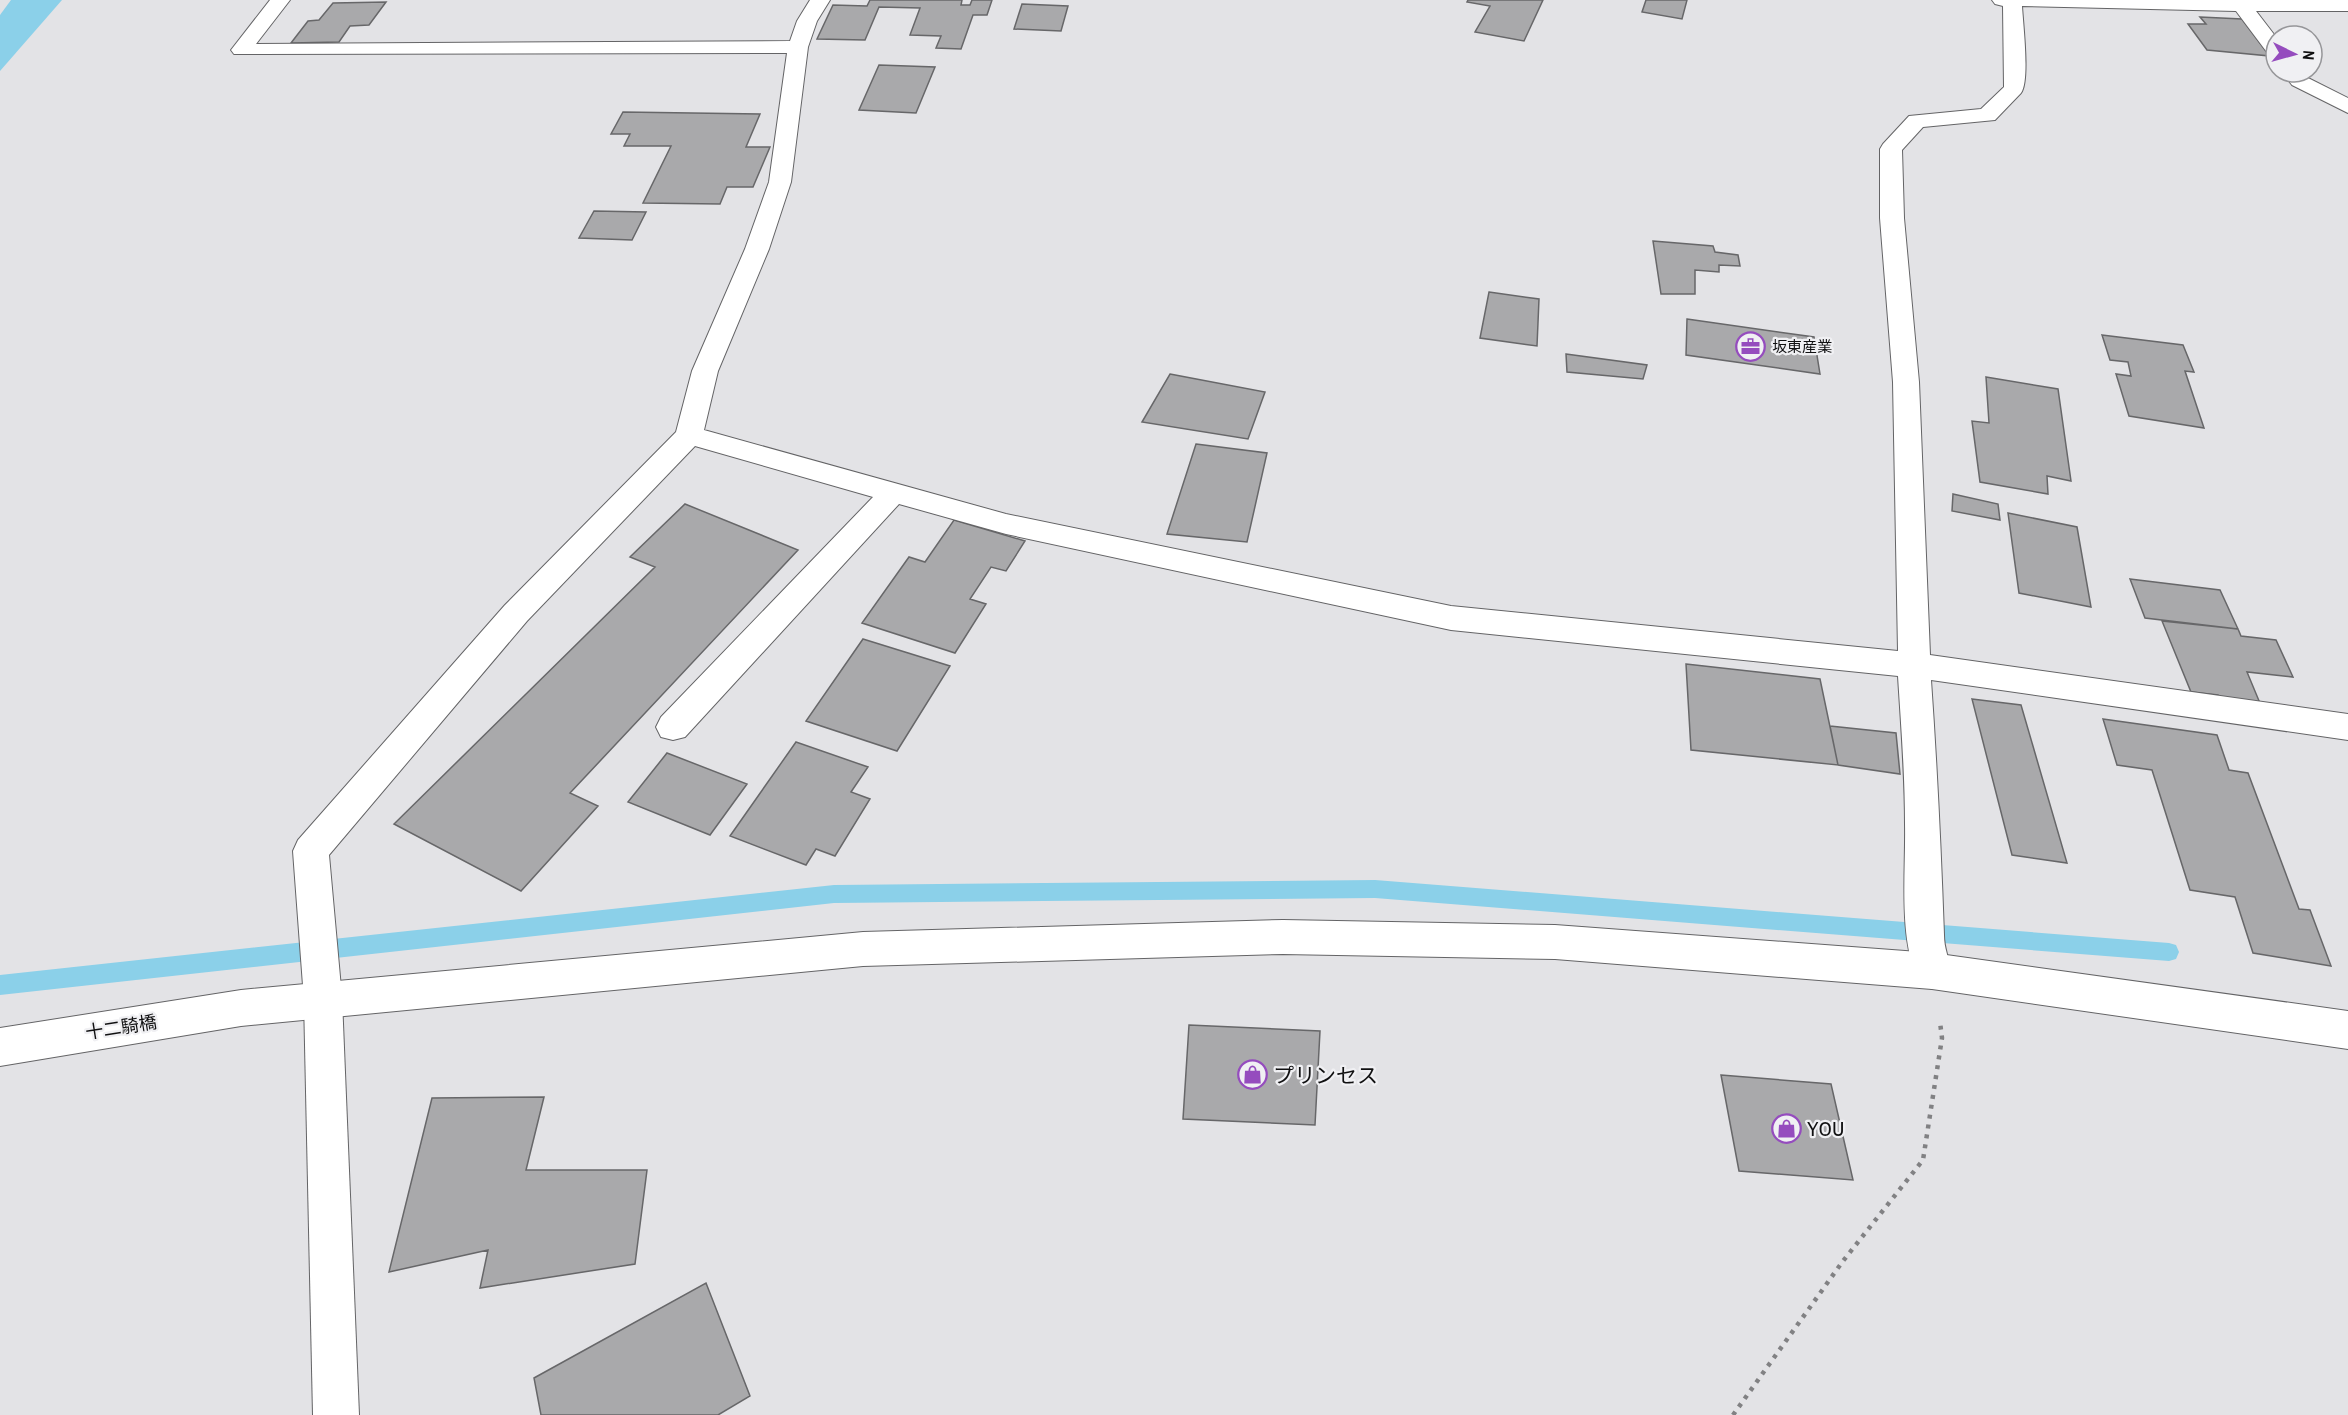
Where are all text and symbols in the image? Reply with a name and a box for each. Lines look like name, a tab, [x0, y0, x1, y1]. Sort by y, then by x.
north arrow	[2264, 24, 2324, 84]
text: N	[2298, 50, 2320, 61]
office icon: 坂東産業	[1735, 330, 1767, 362]
place label: 坂東産業	[1772, 336, 1832, 357]
street label: 十二騎橋	[83, 1009, 159, 1045]
shop icon: プリンセス	[1236, 1059, 1268, 1091]
place label: プリンセス	[1273, 1061, 1378, 1090]
shop icon: YOU	[1770, 1112, 1802, 1144]
place label: YOU	[1807, 1114, 1844, 1143]

